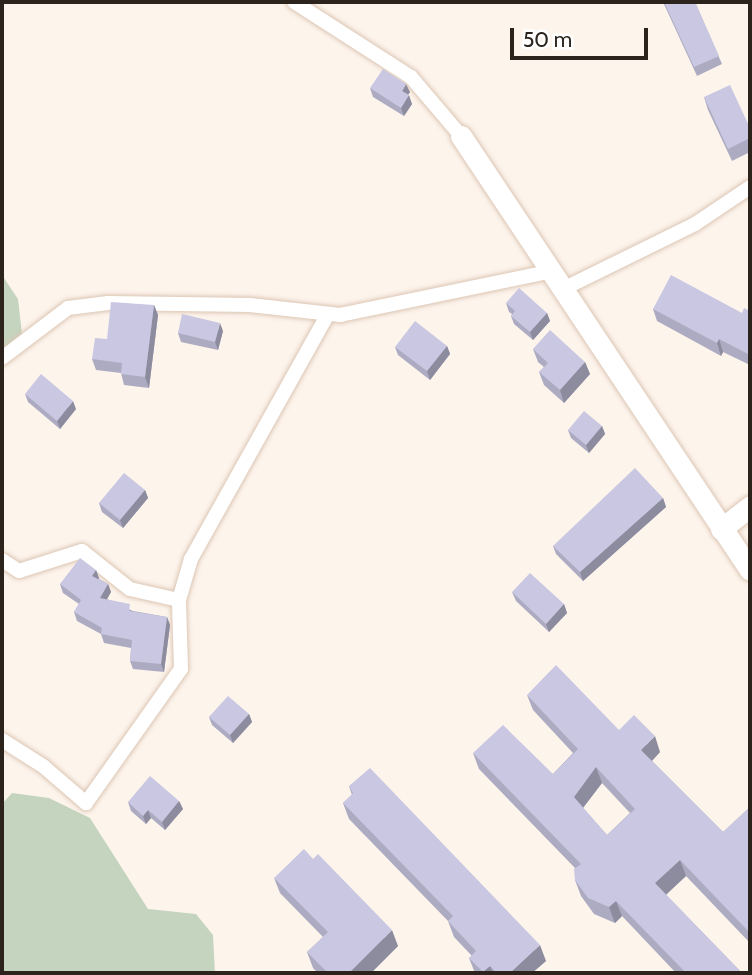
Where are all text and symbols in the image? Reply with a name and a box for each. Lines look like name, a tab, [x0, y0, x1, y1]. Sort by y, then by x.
scale bar	[514, 14, 652, 58]
text: 50 m	[523, 27, 572, 52]

